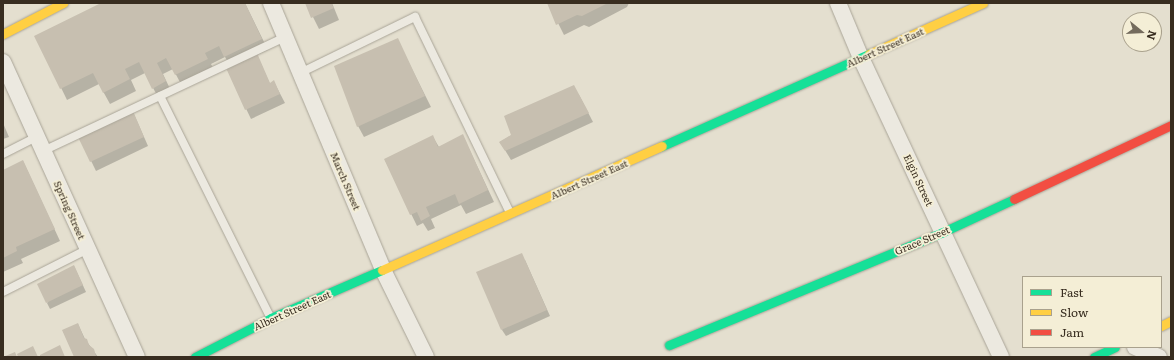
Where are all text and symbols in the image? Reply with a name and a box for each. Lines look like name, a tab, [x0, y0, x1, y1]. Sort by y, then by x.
north arrow	[1122, 12, 1162, 52]
street label: Albert Street East	[844, 25, 926, 69]
text: N	[1143, 29, 1161, 42]
street label: March Street	[328, 150, 364, 212]
street label: Elgin Street	[902, 152, 936, 208]
street label: Albert Street East	[548, 157, 630, 201]
street label: Spring Street	[52, 179, 88, 241]
street label: Grace Street	[893, 223, 951, 257]
legend	[1022, 276, 1162, 348]
text: Fast	[1060, 283, 1083, 301]
street label: Albert Street East	[251, 288, 333, 332]
text: Slow	[1060, 303, 1088, 321]
text: Jam	[1060, 323, 1084, 341]

